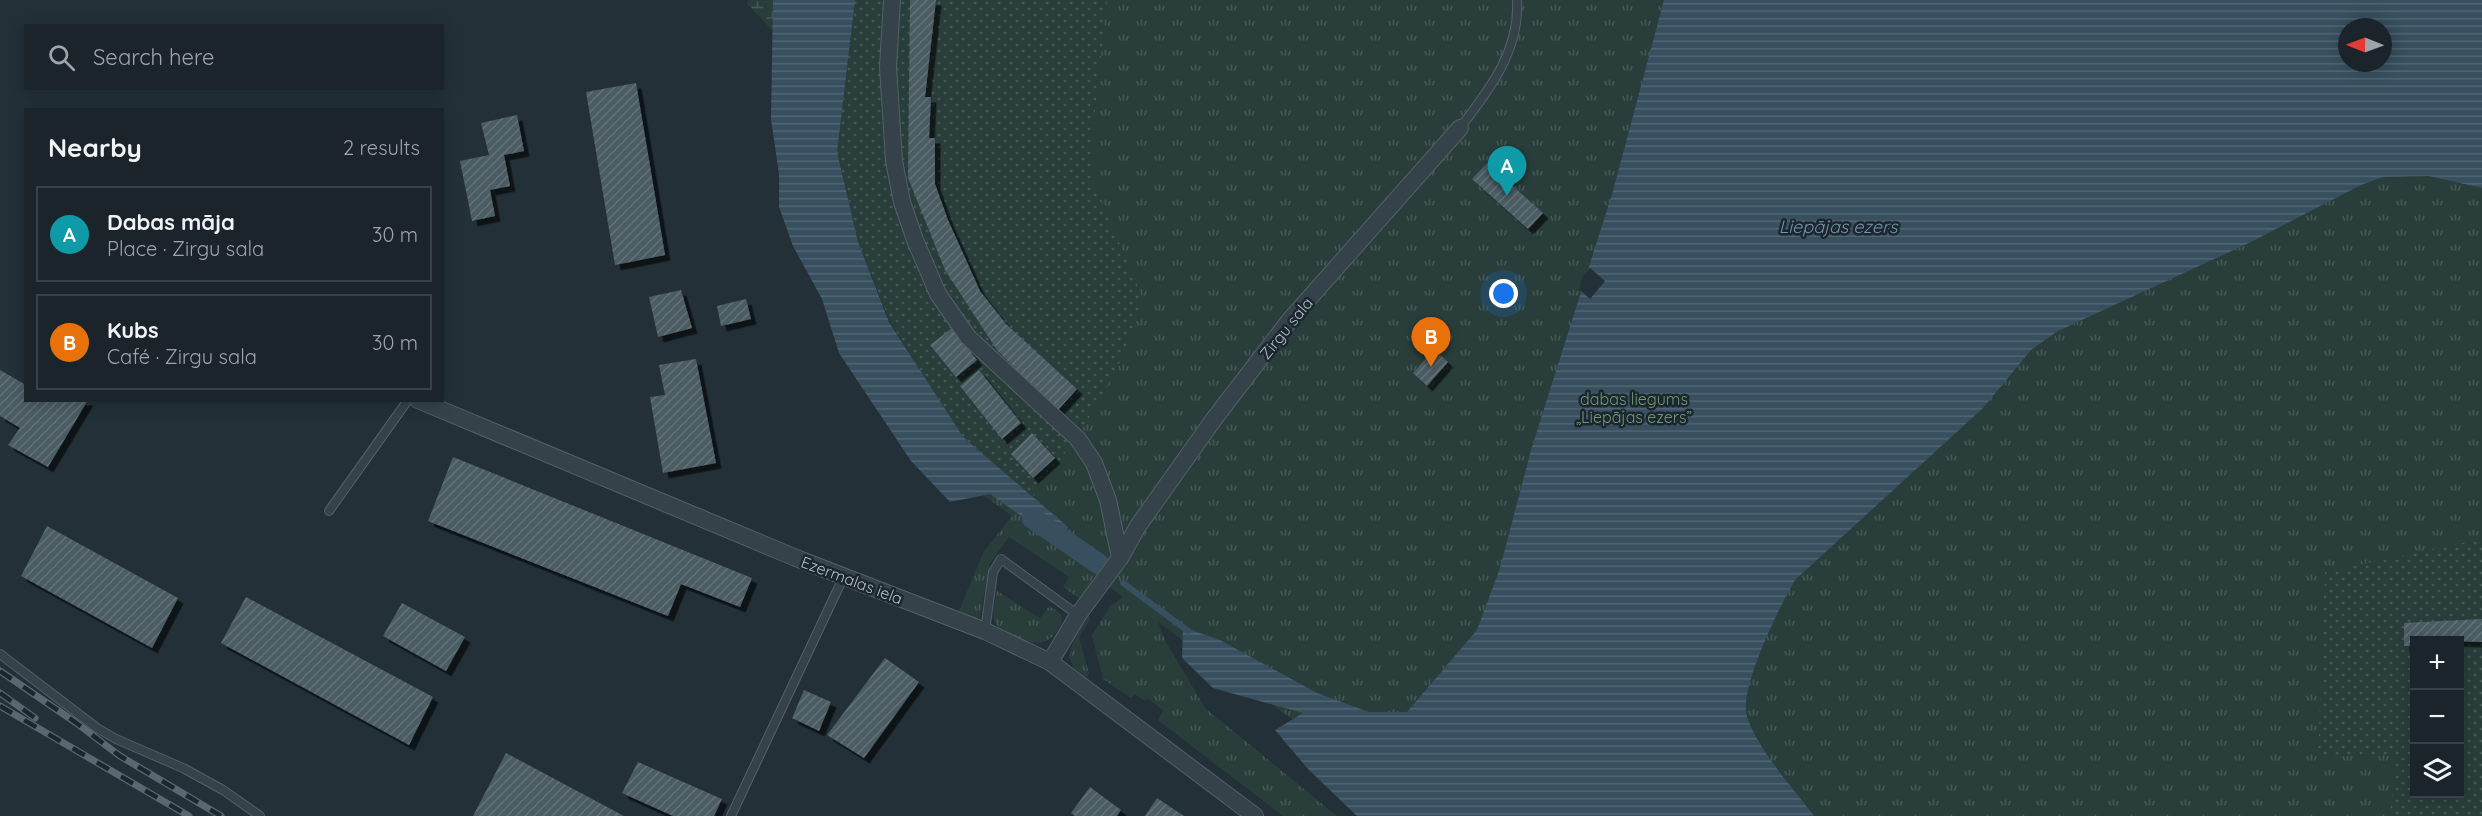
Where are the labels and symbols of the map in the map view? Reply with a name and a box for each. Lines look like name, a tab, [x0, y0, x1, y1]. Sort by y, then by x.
north arrow	[2338, 18, 2392, 72]
pin: A	[1488, 146, 1526, 196]
water label: Liepājas ezers	[1779, 215, 1899, 238]
your location	[1489, 279, 1518, 308]
street label: Zirgu sala	[1255, 293, 1317, 363]
pin: B	[1412, 318, 1450, 367]
park label: dabas liegums „Liepājas ezers”	[1576, 389, 1692, 427]
street label: Ezermalas iela	[798, 551, 906, 609]

